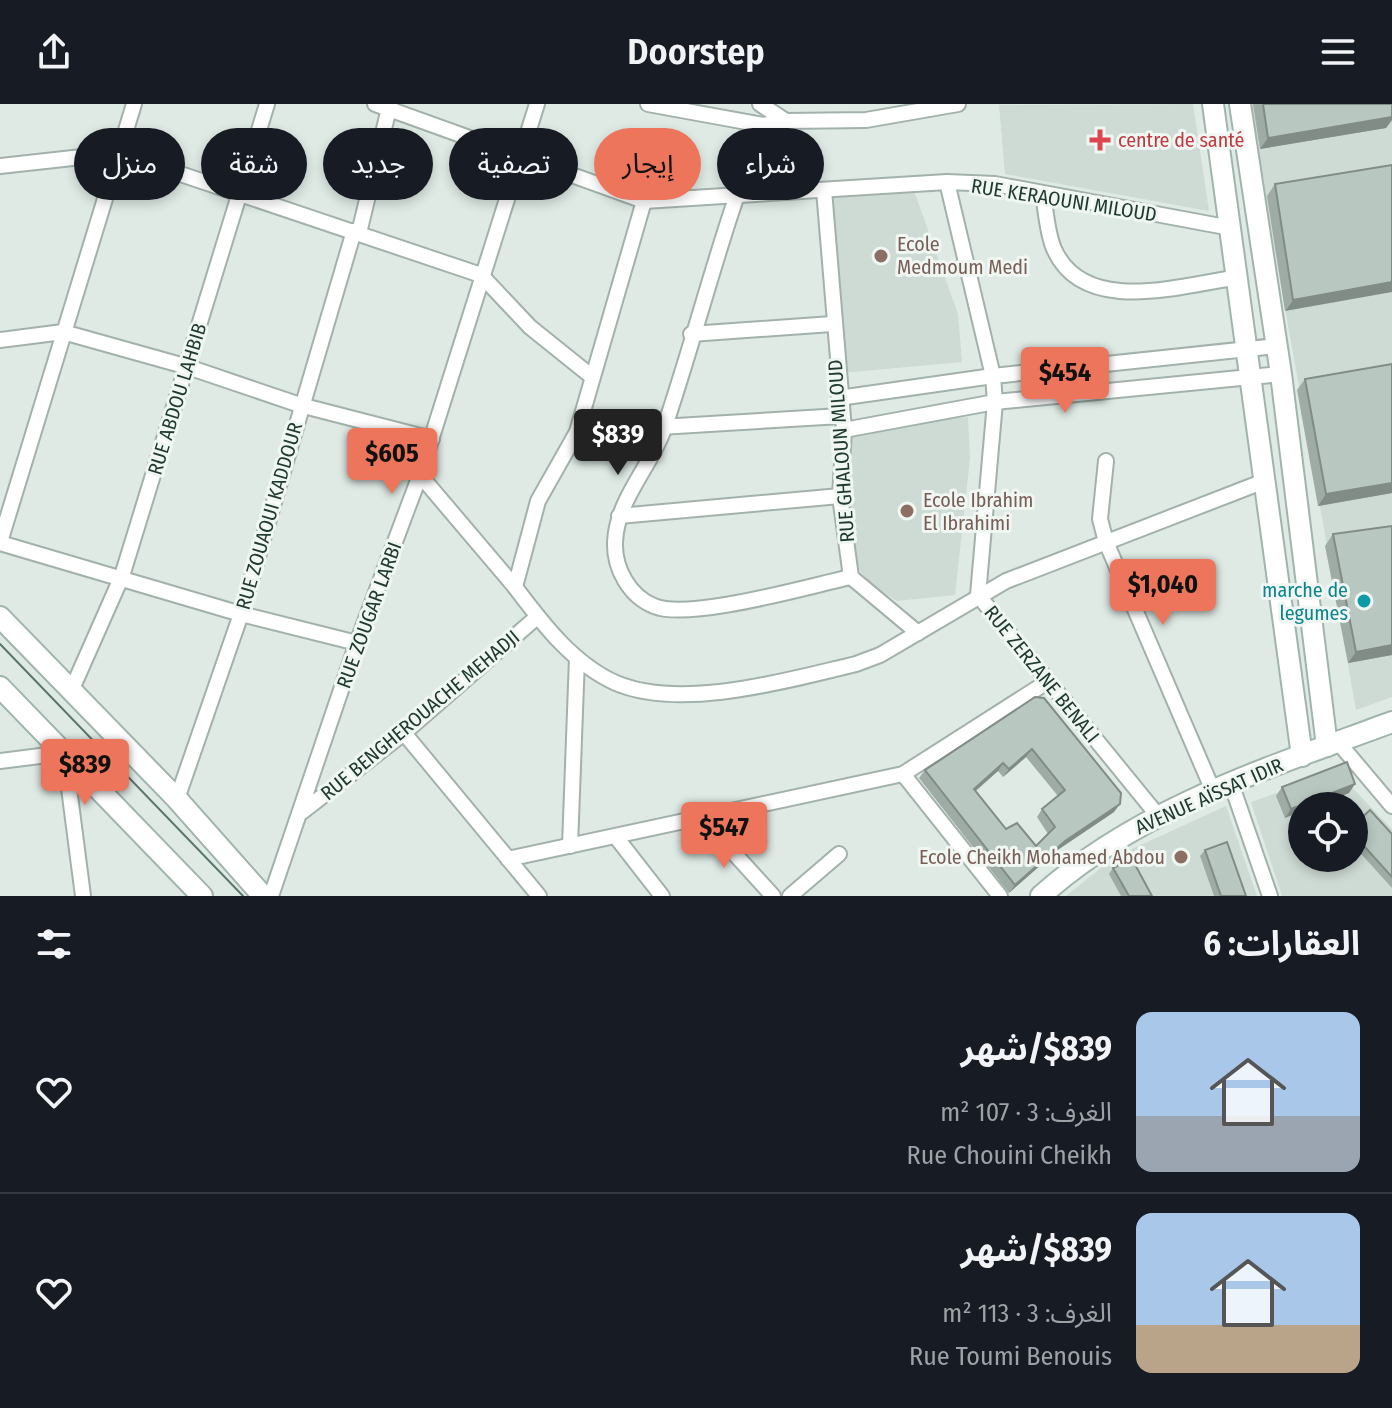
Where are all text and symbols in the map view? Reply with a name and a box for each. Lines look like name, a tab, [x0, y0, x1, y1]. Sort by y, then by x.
icon: share	[32, 30, 76, 74]
text: Doorstep	[627, 30, 765, 74]
icon: menu	[1316, 30, 1360, 74]
chip: منزل	[74, 128, 185, 200]
chip: شقة	[201, 128, 307, 200]
chip: جديد	[323, 128, 433, 200]
chip: تصفية	[449, 128, 578, 200]
chip: إيجار	[594, 128, 701, 200]
chip: شراء	[717, 128, 824, 200]
place label: centre de santé	[1118, 128, 1244, 152]
marker: centre de santé	[1089, 129, 1111, 151]
street label: RUE KERAOUNI MILOUD	[970, 173, 1158, 227]
place label: Ecole Medmoum Medi	[897, 232, 1028, 279]
marker: Ecole Medmoum Medi	[872, 247, 890, 265]
street label: RUE ABDOU LAHBIB	[143, 320, 211, 478]
pin: $454	[1018, 347, 1112, 415]
text: $454	[1039, 357, 1091, 388]
street label: RUE GHALOUN MILOUD	[823, 359, 859, 543]
pin: $839	[571, 409, 665, 477]
street label: RUE ZOUAOUI KADDOUR	[231, 419, 307, 612]
text: $839	[592, 419, 644, 450]
pin: $605	[345, 428, 439, 496]
text: $605	[365, 438, 419, 469]
place label: Ecole Ibrahim El Ibrahimi	[923, 488, 1033, 535]
marker: Ecole Ibrahim El Ibrahimi	[898, 502, 916, 520]
street label: RUE ZOUGAR LARBI	[331, 539, 407, 691]
pin: $1,040	[1098, 559, 1228, 627]
text: $1,040	[1128, 569, 1198, 600]
place label: marche de legumes	[1262, 578, 1348, 625]
marker: marche de legumes	[1355, 592, 1373, 610]
street label: RUE ZERZANE BENALI	[979, 601, 1105, 747]
street label: RUE BENGHEROUACHE MEHADJI	[316, 625, 524, 805]
pin: $839	[38, 739, 132, 807]
text: $839	[59, 749, 111, 780]
street label: AVENUE AÏSSAT IDIR	[1131, 753, 1287, 839]
map controls	[1288, 792, 1368, 872]
button: locate	[1288, 792, 1368, 872]
pin: $547	[677, 802, 771, 870]
text: $547	[699, 812, 749, 843]
place label: Ecole Cheikh Mohamed Abdou	[919, 845, 1165, 869]
marker: Ecole Cheikh Mohamed Abdou	[1172, 848, 1190, 866]
icon: filters	[32, 922, 76, 966]
text: العقارات: 6	[1203, 923, 1360, 964]
text: $839/شهر	[961, 1028, 1112, 1069]
icon: home	[1200, 1044, 1296, 1140]
icon: heart	[32, 1070, 76, 1114]
text: الغرف: 3 · 107 m²	[940, 1097, 1112, 1128]
text: Rue Chouini Cheikh	[907, 1140, 1112, 1171]
text: $839/شهر	[961, 1229, 1112, 1270]
icon: home	[1200, 1245, 1296, 1341]
icon: heart	[32, 1271, 76, 1315]
text: الغرف: 3 · 113 m²	[942, 1298, 1112, 1329]
text: Rue Toumi Benouis	[909, 1341, 1112, 1372]

